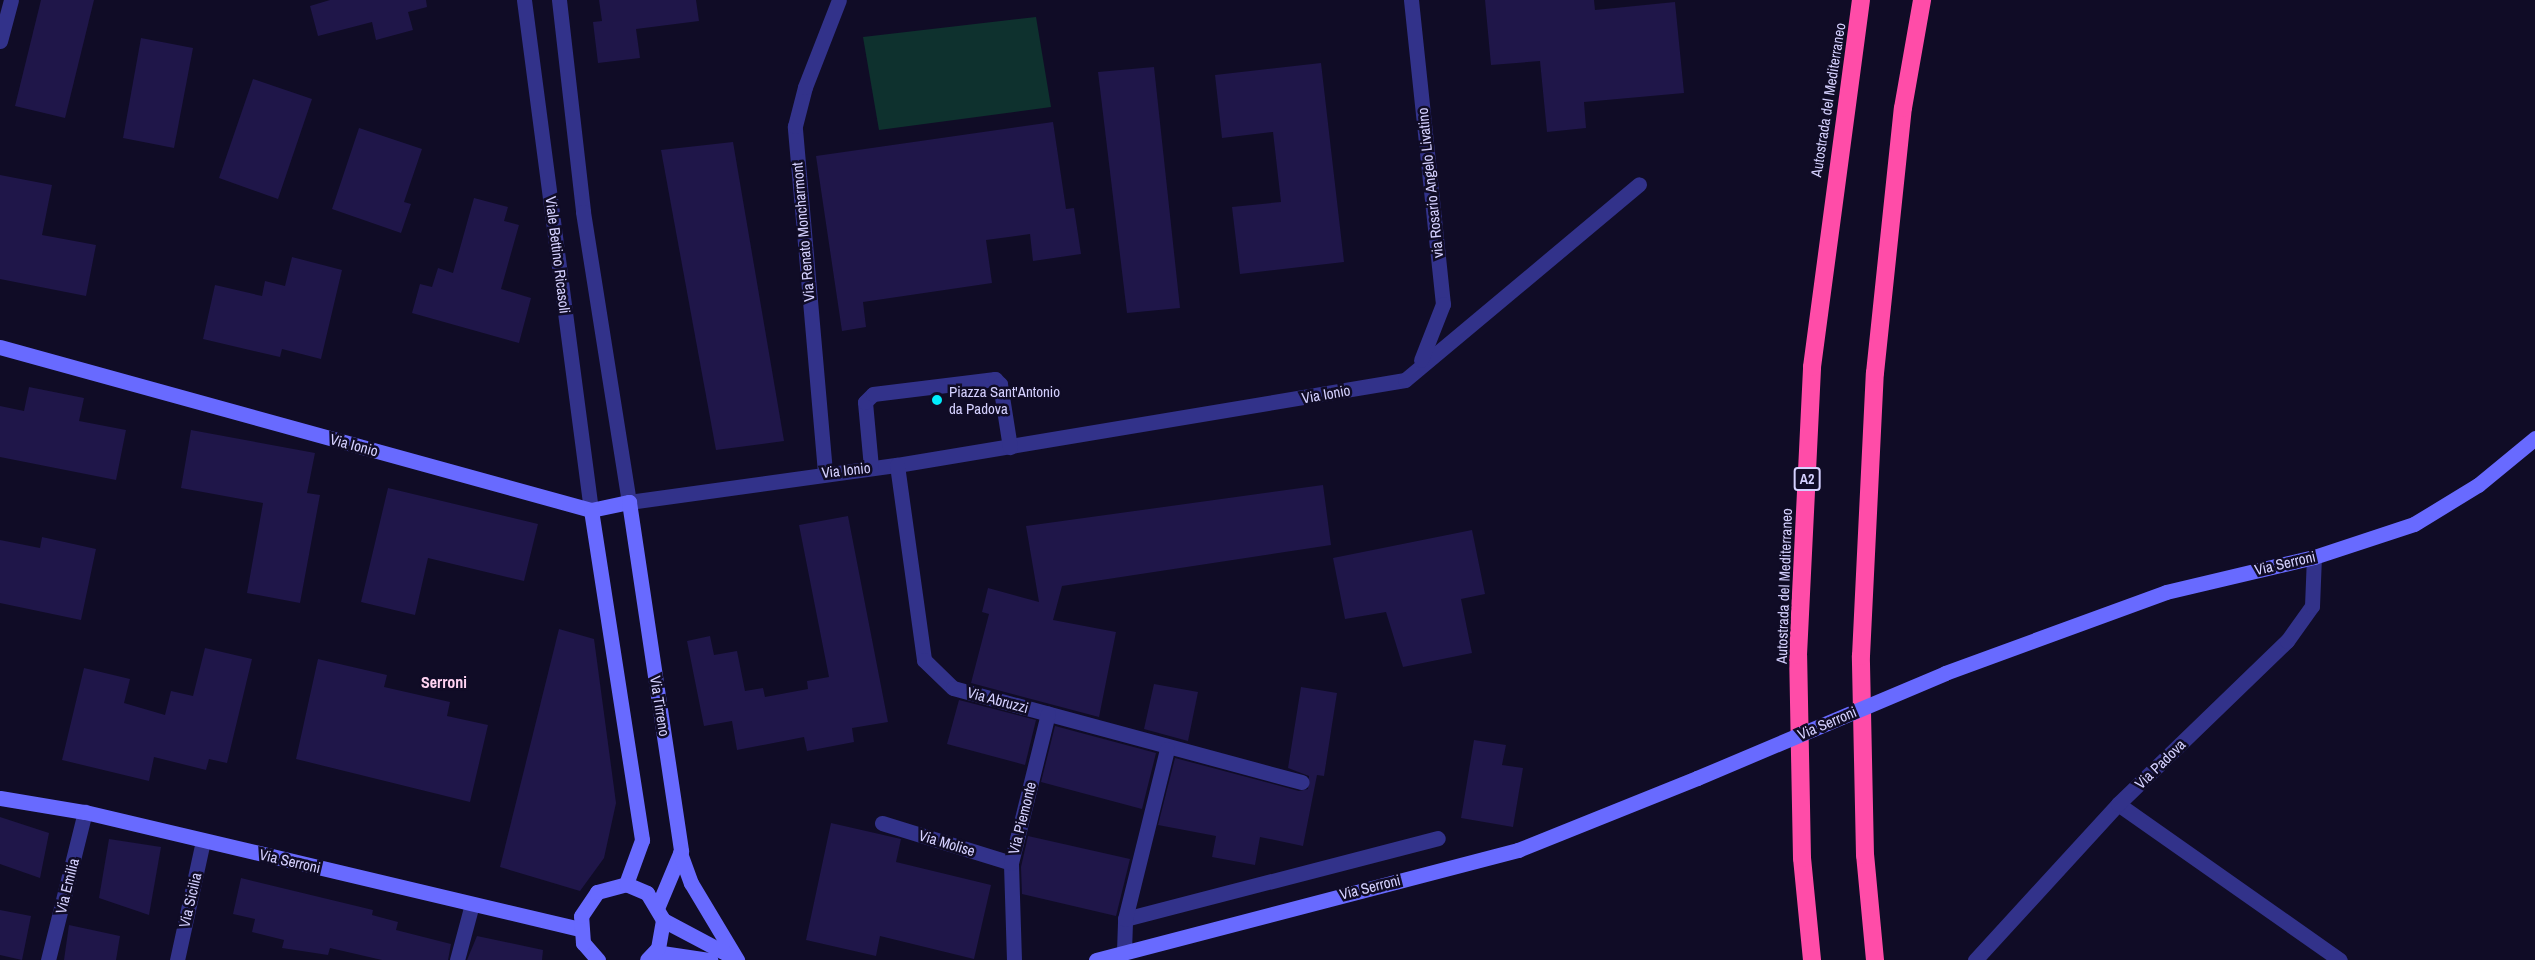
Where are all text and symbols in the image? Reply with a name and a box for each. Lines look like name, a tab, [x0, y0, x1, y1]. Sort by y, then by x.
street label: Autostrada del Mediterraneo	[1807, 22, 1849, 178]
street label: via Rosario Angelo Livatino	[1413, 107, 1447, 259]
street label: Via Renato Moncharmont	[788, 162, 818, 302]
street label: Viale Bettino Ricasoli	[542, 195, 574, 315]
street label: Via Ionio	[1300, 381, 1352, 407]
place label: Piazza Sant'Antonio da Padova	[949, 382, 1060, 417]
marker: Piazza Sant'Antonio da Padova	[930, 393, 944, 407]
street label: Via Ionio	[328, 430, 380, 460]
street label: Via Ionio	[821, 458, 871, 482]
road number: A2	[1794, 468, 1820, 490]
street label: Autostrada del Mediterraneo	[1772, 508, 1796, 664]
street label: Via Serroni	[2253, 547, 2317, 579]
district label: Serroni	[421, 672, 467, 692]
street label: Via Tirreno	[646, 674, 674, 738]
street label: Via Abruzzi	[965, 683, 1031, 717]
street label: Via Serroni	[1795, 703, 1859, 743]
street label: Via Padova	[2131, 736, 2189, 792]
street label: Via Piemonte	[1004, 780, 1040, 856]
street label: Via Molise	[917, 826, 977, 860]
street label: Via Serroni	[258, 845, 322, 877]
street label: Via Emilia	[51, 856, 83, 916]
street label: Via Sicilia	[175, 871, 205, 929]
street label: Via Serroni	[1338, 871, 1402, 903]

